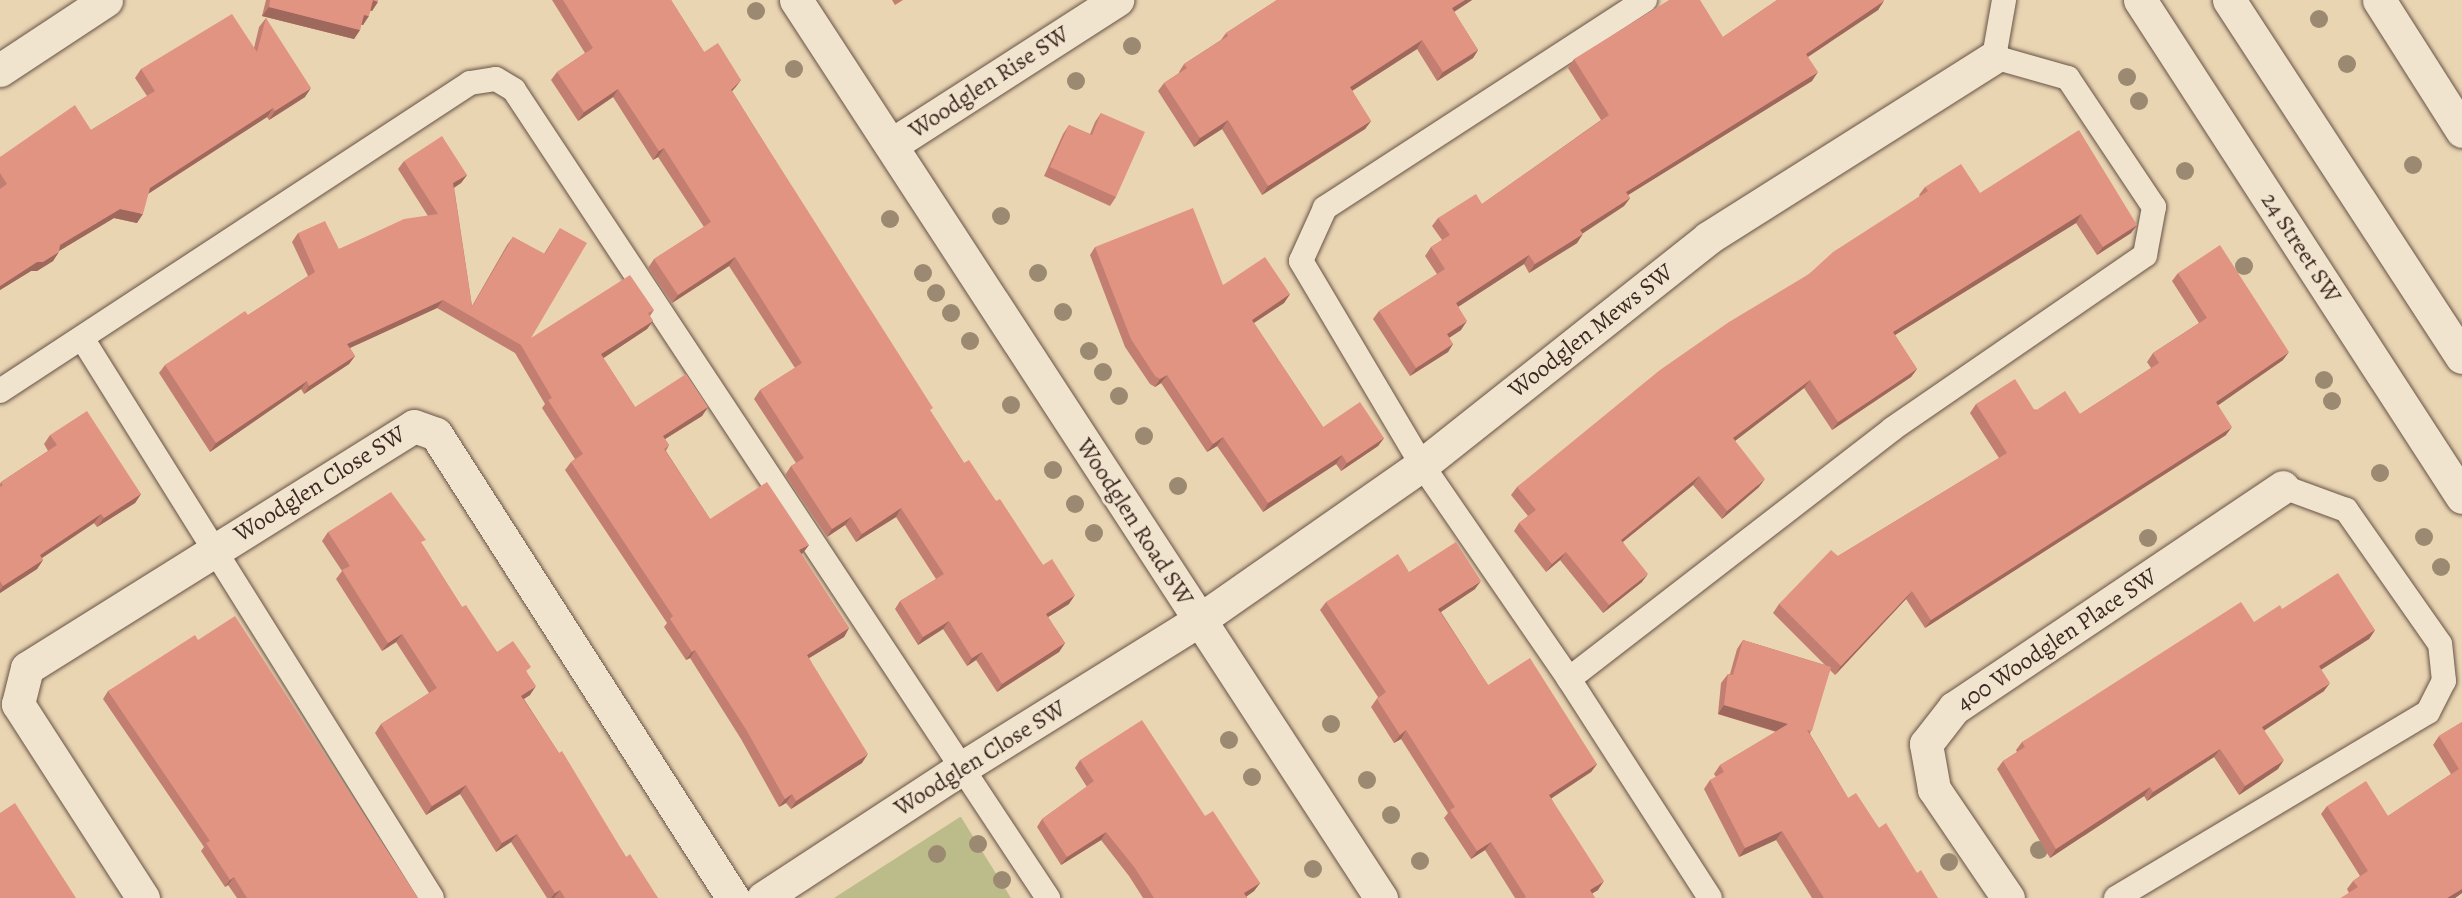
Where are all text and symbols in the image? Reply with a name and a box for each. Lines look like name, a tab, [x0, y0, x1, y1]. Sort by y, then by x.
street label: Woodglen Rise SW	[903, 19, 1075, 145]
street label: 24 Street SW	[2255, 187, 2347, 309]
street label: Woodglen Mews SW	[1503, 258, 1679, 404]
street label: Woodglen Close SW	[229, 420, 411, 548]
street label: Woodglen Road SW	[1070, 433, 1200, 611]
street label: 400 Woodglen Place SW	[1951, 562, 2163, 718]
street label: Woodglen Close SW	[889, 694, 1071, 822]

